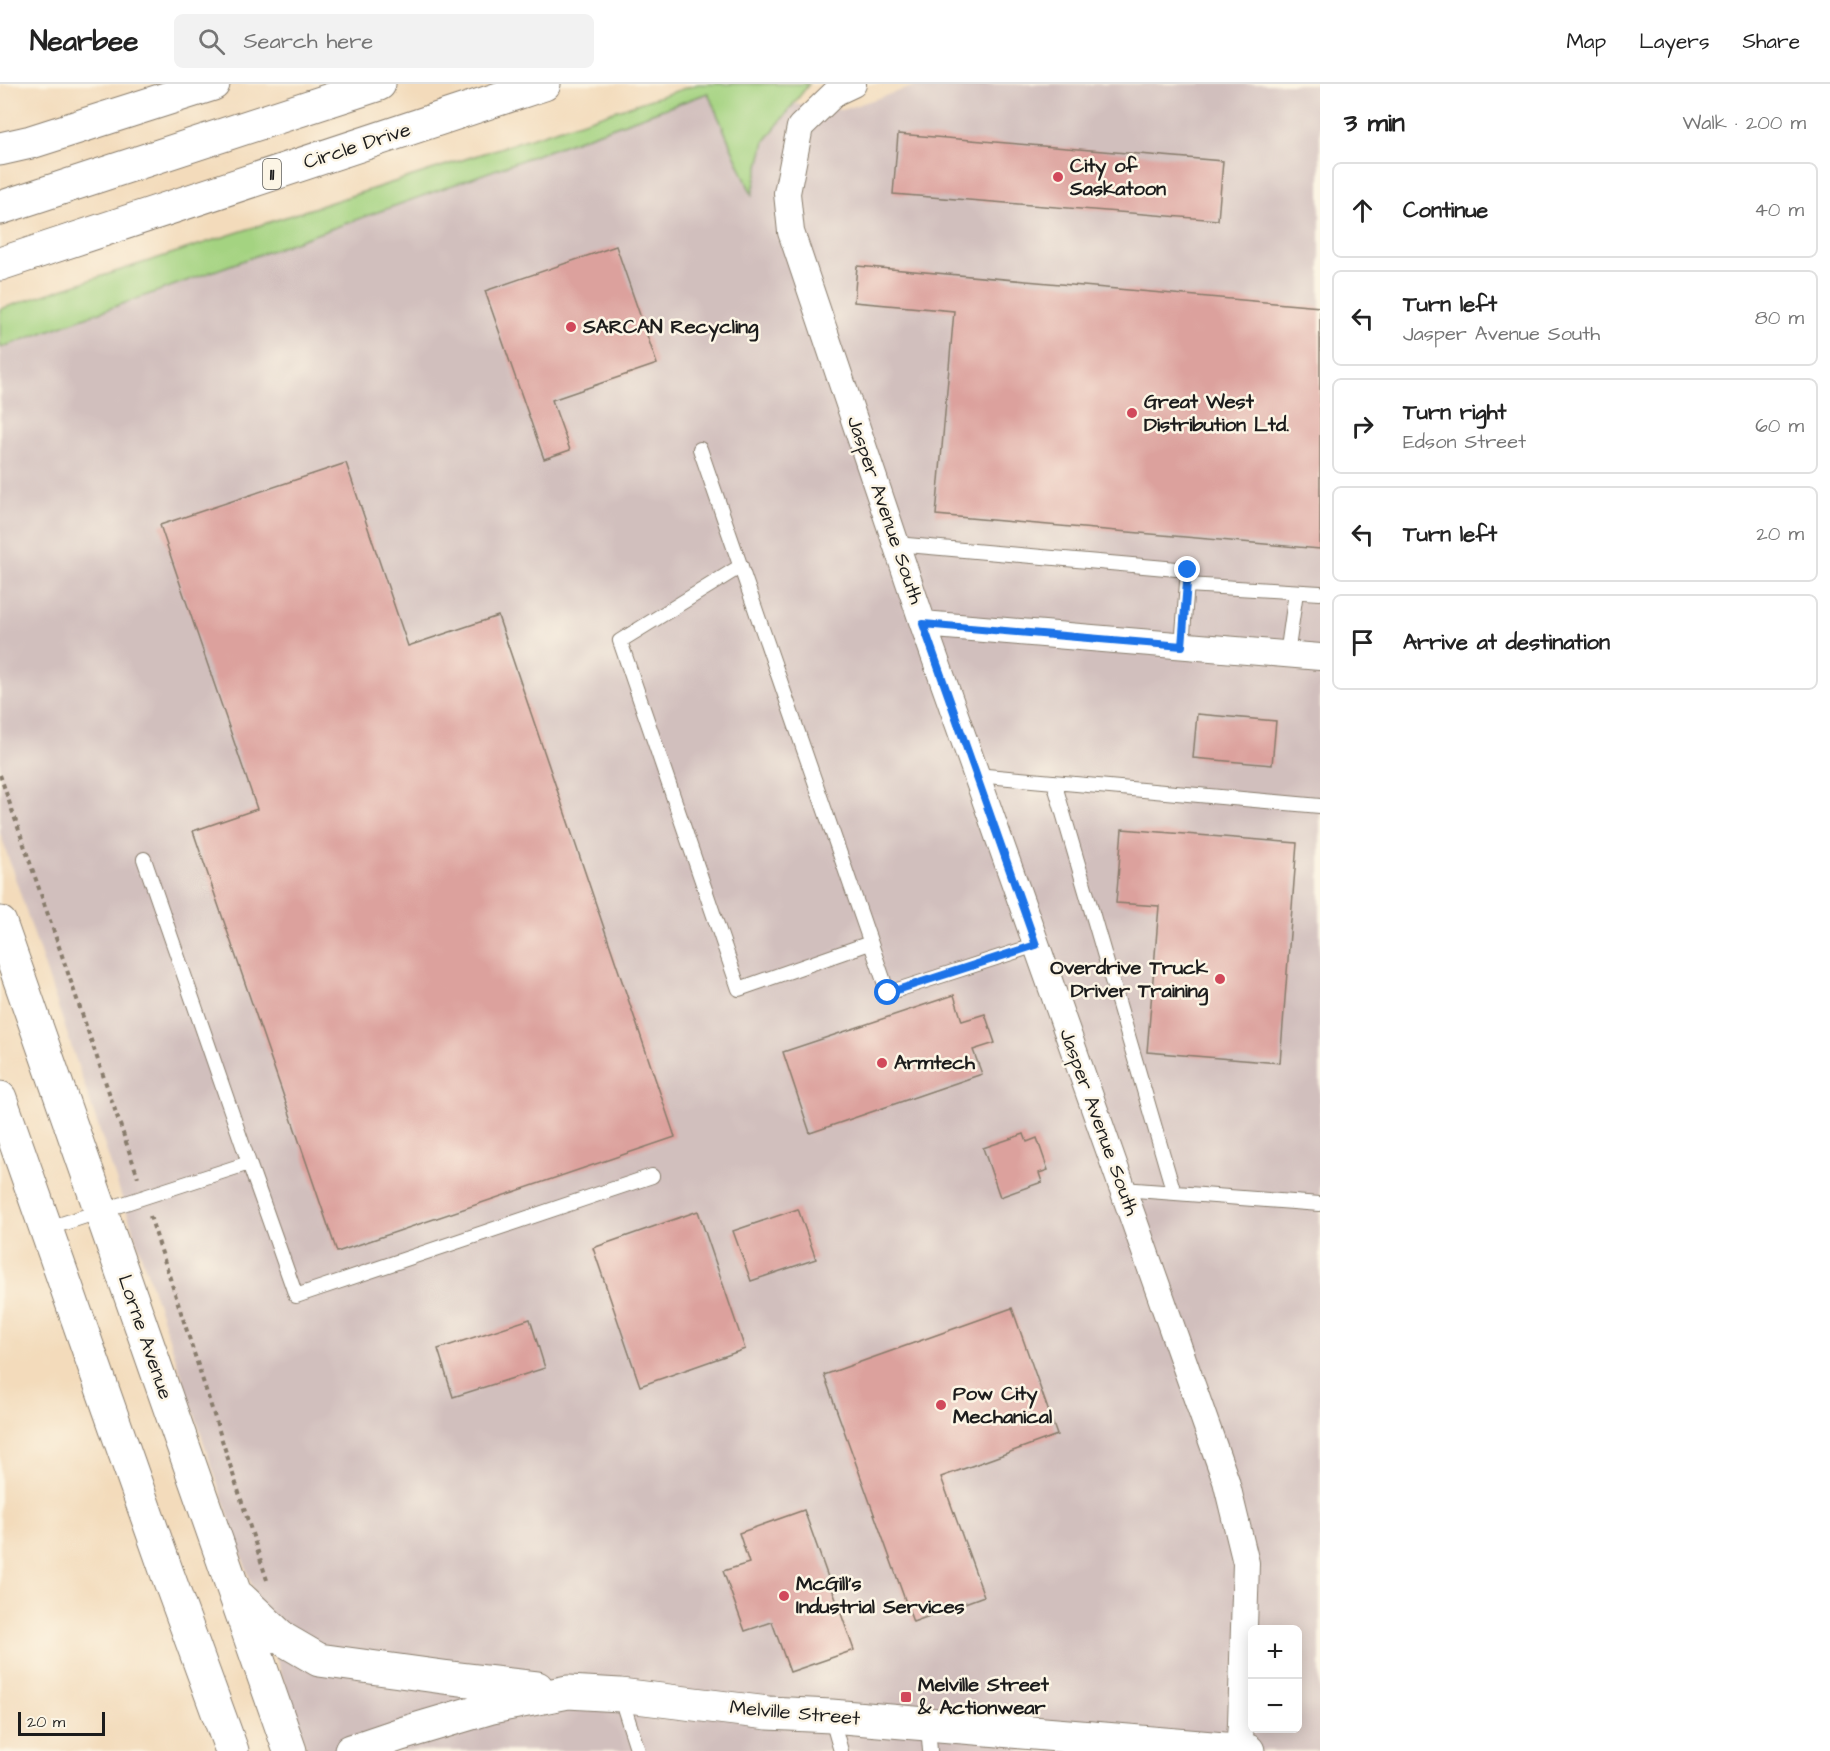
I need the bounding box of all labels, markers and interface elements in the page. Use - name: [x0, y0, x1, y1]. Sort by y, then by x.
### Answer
- search box: [174, 14, 594, 68]
- text: Nearbee: [30, 22, 138, 61]
- icon: search: [195, 25, 228, 58]
- text: Search here: [243, 26, 373, 57]
- text: Map: [1566, 27, 1606, 56]
- text: Layers: [1639, 27, 1709, 56]
- text: Share: [1742, 27, 1800, 56]
- text: 3 min: [1344, 105, 1405, 141]
- text: Walk · 200 m: [1683, 109, 1806, 137]
- street label: Circle Drive: [300, 115, 414, 176]
- place label: City of Saskatoon: [1069, 152, 1166, 203]
- road number: 11: [263, 159, 281, 189]
- marker: City of Saskatoon: [1051, 170, 1065, 184]
- icon: ahead: [1346, 194, 1379, 227]
- text: Continue: [1403, 195, 1488, 226]
- text: 40 m: [1754, 196, 1804, 224]
- text: Turn left: [1403, 289, 1497, 320]
- icon: left: [1346, 302, 1379, 335]
- text: 80 m: [1755, 304, 1804, 332]
- place label: SARCAN Recycling: [582, 313, 759, 342]
- marker: SARCAN Recycling: [564, 320, 578, 334]
- text: Jasper Avenue South: [1403, 320, 1600, 348]
- place label: Great West Distribution Ltd.: [1144, 388, 1289, 439]
- text: Turn right: [1403, 397, 1506, 428]
- marker: Great West Distribution Ltd.: [1125, 406, 1139, 420]
- icon: right: [1346, 410, 1379, 443]
- street label: Jasper Avenue South: [840, 412, 930, 608]
- text: 60 m: [1755, 412, 1804, 440]
- text: Edson Street: [1403, 428, 1526, 456]
- icon: left: [1346, 518, 1379, 551]
- text: Turn left: [1403, 519, 1497, 550]
- text: 20 m: [1756, 520, 1804, 548]
- route end: [1174, 556, 1200, 582]
- icon: arrive: [1346, 626, 1379, 659]
- text: Arrive at destination: [1403, 627, 1610, 658]
- place label: Overdrive Truck Driver Training: [1050, 954, 1209, 1006]
- marker: Overdrive Truck Driver Training: [1213, 972, 1227, 986]
- route start: [874, 979, 900, 1005]
- street label: Jasper Avenue South: [1052, 1025, 1146, 1219]
- place label: Armtech: [894, 1049, 976, 1077]
- marker: Armtech: [875, 1056, 889, 1070]
- street label: Lorne Avenue: [111, 1271, 179, 1403]
- place label: Pow City Mechanical: [953, 1380, 1052, 1431]
- marker: Pow City Mechanical: [934, 1398, 948, 1412]
- place label: McGill's Industrial Services: [796, 1570, 965, 1621]
- marker: McGill's Industrial Services: [777, 1589, 791, 1603]
- map controls: [1248, 1625, 1302, 1733]
- button: +: [1248, 1625, 1302, 1679]
- place label: Melville Street & Actionwear: [917, 1671, 1050, 1722]
- button: −: [1248, 1679, 1302, 1733]
- marker: Melville Street & Actionwear: [899, 1690, 913, 1704]
- street label: Melville Street: [729, 1693, 861, 1733]
- scale bar: [18, 1709, 105, 1736]
- text: 20 m: [27, 1711, 65, 1733]

